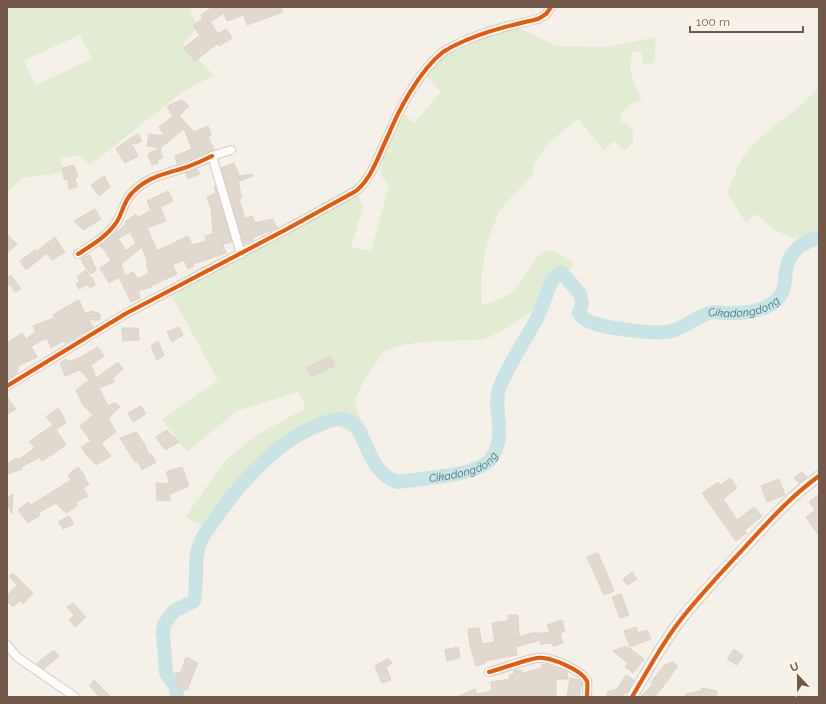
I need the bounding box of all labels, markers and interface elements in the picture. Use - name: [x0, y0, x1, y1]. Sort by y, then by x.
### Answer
- scale bar: [690, 8, 803, 34]
- text: 100 m: [696, 15, 730, 29]
- water label: Cikadongdong: [707, 294, 782, 320]
- water label: Cikadongdong: [428, 449, 500, 485]
- north arrow: [778, 656, 818, 696]
- text: U: [788, 660, 801, 675]

